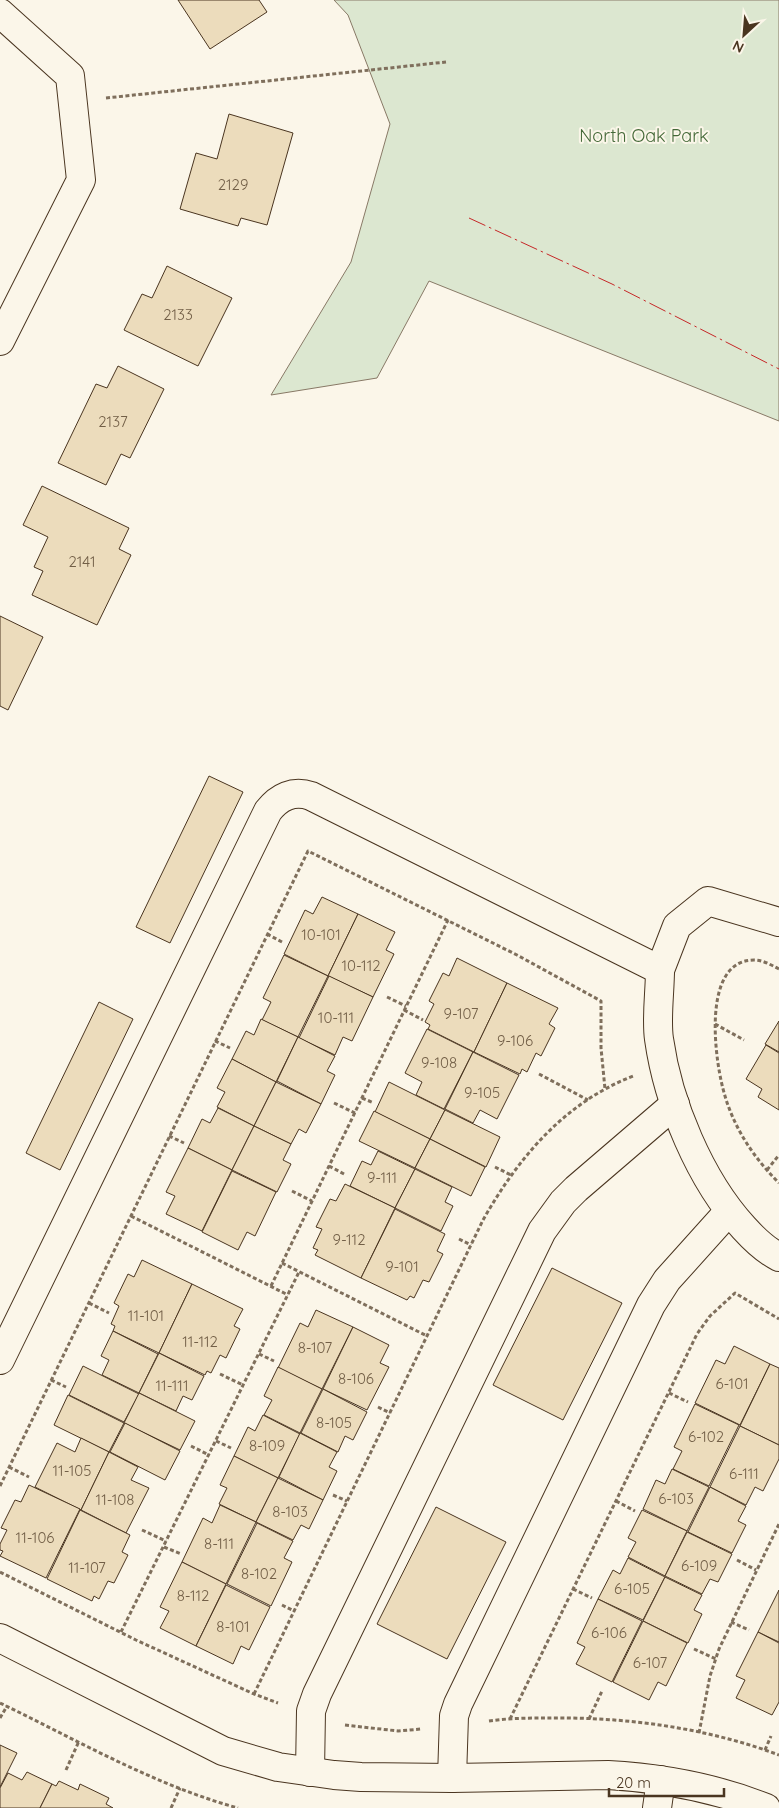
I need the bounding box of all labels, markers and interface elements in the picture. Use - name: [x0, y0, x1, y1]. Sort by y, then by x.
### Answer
- north arrow: [719, 10, 769, 60]
- text: N: [730, 36, 747, 57]
- park label: North Oak Park: [579, 124, 709, 147]
- house number: 2129: [218, 175, 248, 194]
- house number: 2133: [163, 305, 193, 324]
- house number: 2137: [98, 412, 128, 431]
- house number: 2141: [69, 552, 95, 571]
- house number: 10-101: [301, 925, 341, 944]
- house number: 10-112: [341, 956, 381, 975]
- house number: 9-107: [444, 1004, 479, 1023]
- house number: 10-111: [318, 1008, 354, 1027]
- house number: 9-106: [497, 1031, 533, 1050]
- house number: 9-108: [421, 1053, 457, 1072]
- house number: 9-105: [464, 1083, 500, 1102]
- house number: 9-111: [367, 1168, 397, 1187]
- house number: 9-112: [333, 1230, 365, 1249]
- house number: 9-101: [385, 1257, 419, 1276]
- house number: 11-101: [128, 1306, 164, 1325]
- house number: 11-112: [182, 1332, 218, 1351]
- house number: 8-107: [298, 1338, 333, 1357]
- house number: 8-106: [338, 1369, 374, 1388]
- house number: 6-101: [715, 1374, 749, 1393]
- house number: 11-111: [156, 1376, 188, 1395]
- house number: 8-105: [316, 1413, 352, 1432]
- house number: 6-102: [688, 1427, 724, 1446]
- house number: 8-109: [249, 1436, 285, 1455]
- house number: 11-105: [53, 1461, 91, 1480]
- house number: 6-111: [729, 1464, 759, 1483]
- house number: 6-103: [658, 1489, 694, 1508]
- house number: 11-108: [96, 1490, 134, 1509]
- house number: 8-103: [272, 1502, 308, 1521]
- house number: 11-106: [16, 1528, 54, 1547]
- house number: 8-111: [204, 1534, 234, 1553]
- house number: 6-109: [681, 1556, 717, 1575]
- house number: 11-107: [68, 1558, 106, 1577]
- house number: 8-102: [241, 1564, 277, 1583]
- house number: 6-105: [614, 1579, 650, 1598]
- house number: 8-112: [177, 1586, 209, 1605]
- house number: 8-101: [216, 1617, 250, 1636]
- house number: 6-106: [591, 1623, 627, 1642]
- house number: 6-107: [633, 1653, 668, 1672]
- scale bar: [609, 1766, 724, 1798]
- text: 20 m: [616, 1773, 651, 1792]

